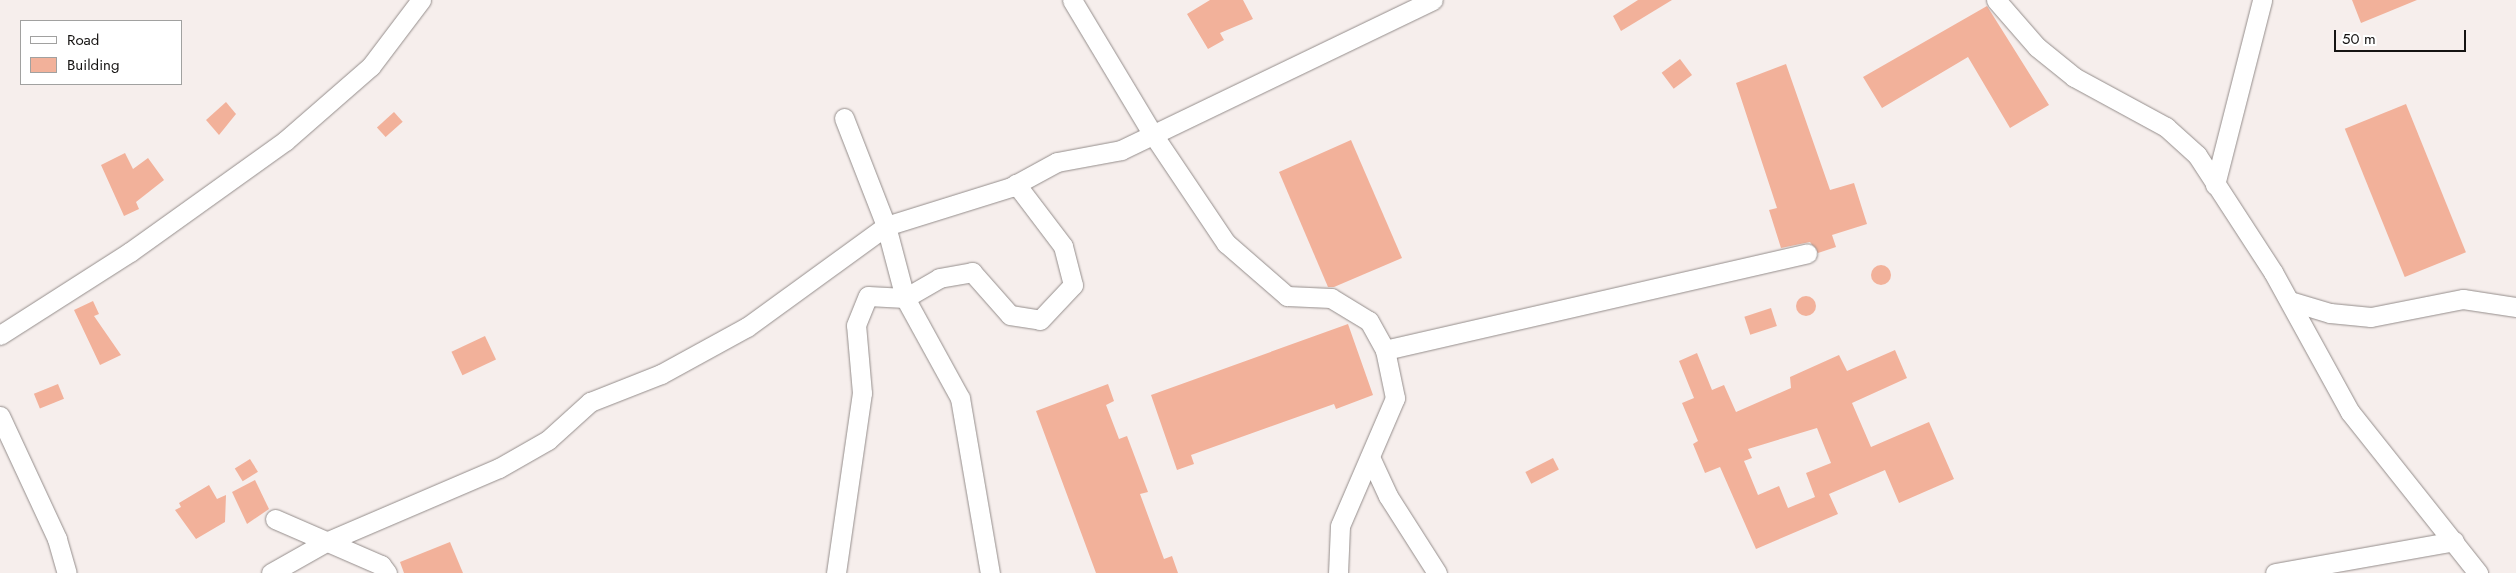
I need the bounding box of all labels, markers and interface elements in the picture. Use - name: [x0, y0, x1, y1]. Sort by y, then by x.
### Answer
- legend: [20, 20, 182, 85]
- scale bar: [2336, 20, 2468, 52]
- text: 50 m: [2342, 28, 2376, 50]
- text: Road: [67, 29, 99, 51]
- text: Building: [67, 54, 119, 76]

